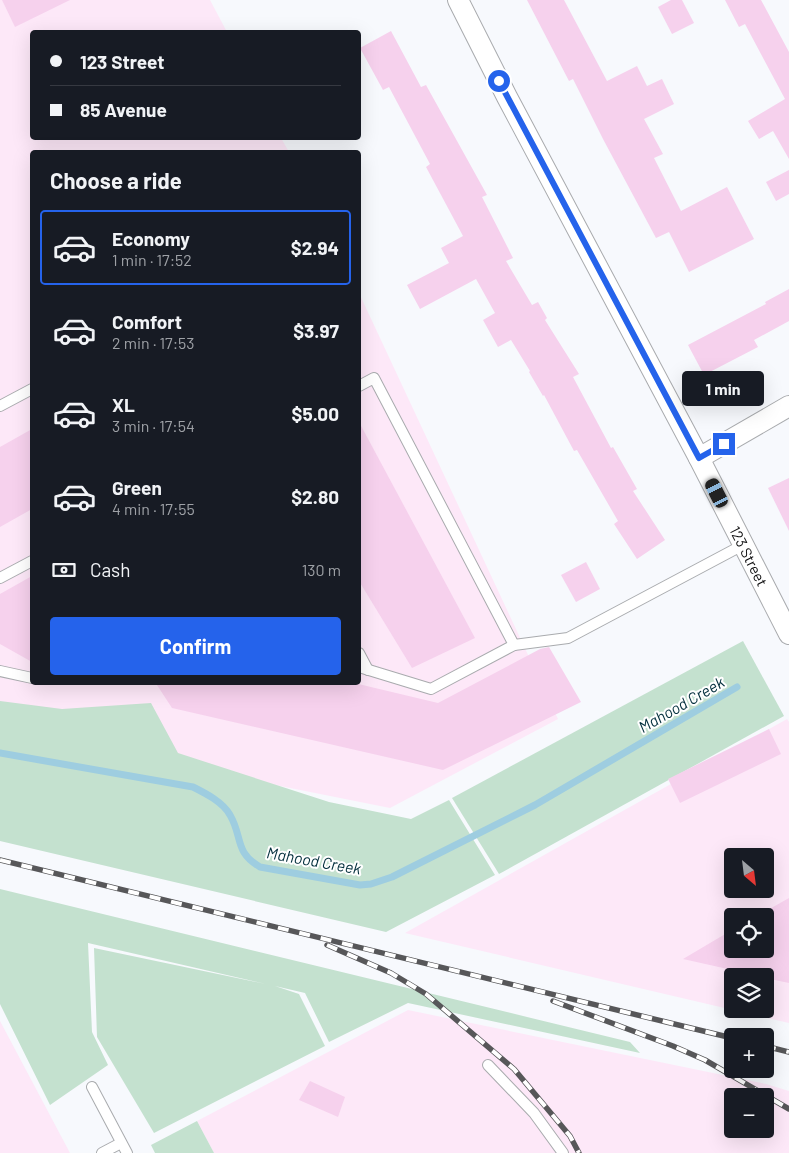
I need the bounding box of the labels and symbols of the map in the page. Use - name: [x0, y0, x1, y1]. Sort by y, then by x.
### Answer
- route start: [488, 70, 510, 92]
- callout: 1 min: [683, 372, 765, 406]
- route end: [713, 433, 735, 455]
- car: [703, 476, 730, 510]
- street label: 123 Street: [726, 523, 772, 589]
- water label: Mahood Creek: [635, 672, 727, 736]
- water label: Mahood Creek: [265, 842, 363, 878]
- north arrow: [724, 848, 774, 898]

